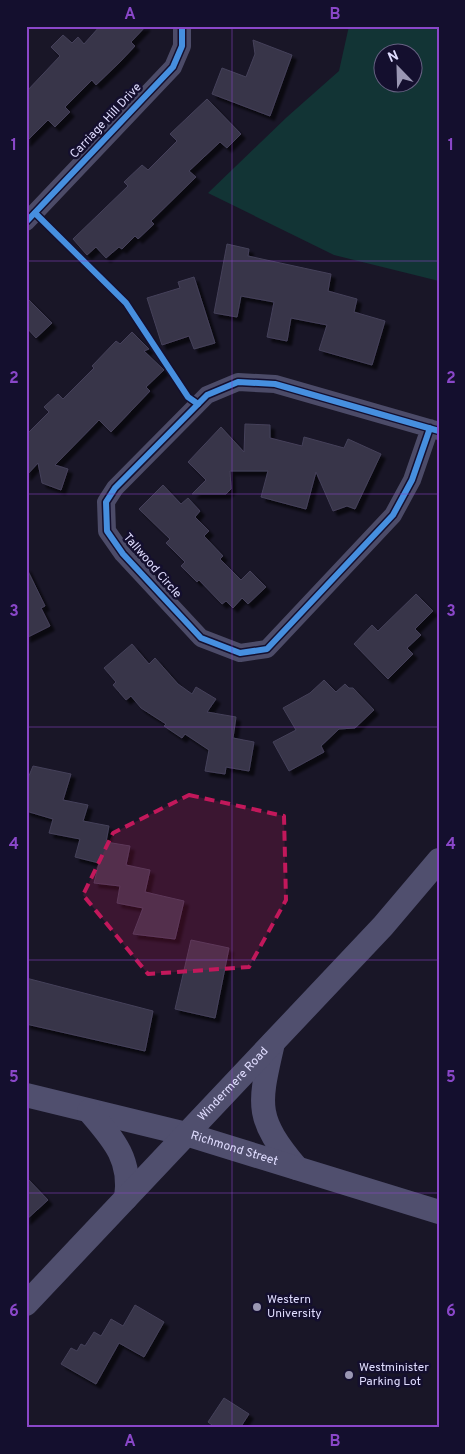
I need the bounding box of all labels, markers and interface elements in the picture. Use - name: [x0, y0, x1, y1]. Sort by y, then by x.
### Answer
- text: A: [124, 5, 136, 25]
- text: B: [329, 5, 341, 25]
- north arrow: [372, 42, 422, 92]
- text: N: [386, 48, 401, 67]
- street label: Carriage Hill Drive: [67, 80, 145, 162]
- text: 1: [11, 136, 17, 156]
- text: 1: [448, 136, 454, 156]
- text: 2: [9, 369, 19, 389]
- text: 2: [446, 369, 456, 389]
- street label: Tallwood Circle: [119, 530, 185, 602]
- text: 3: [9, 602, 19, 622]
- text: 3: [446, 602, 456, 622]
- text: 4: [9, 835, 19, 855]
- text: 4: [446, 835, 456, 855]
- street label: Windermere Road: [194, 1044, 272, 1125]
- text: 5: [9, 1068, 19, 1088]
- text: 5: [446, 1068, 456, 1088]
- street label: Richmond Street: [188, 1128, 280, 1170]
- place label: Western University: [267, 1292, 322, 1322]
- marker: Western University: [251, 1301, 263, 1313]
- text: 6: [9, 1302, 19, 1322]
- text: 6: [446, 1302, 456, 1322]
- place label: Westminister Parking Lot: [359, 1360, 429, 1390]
- marker: Westminister Parking Lot: [343, 1369, 355, 1381]
- text: A: [124, 1432, 136, 1452]
- text: B: [329, 1432, 341, 1452]

